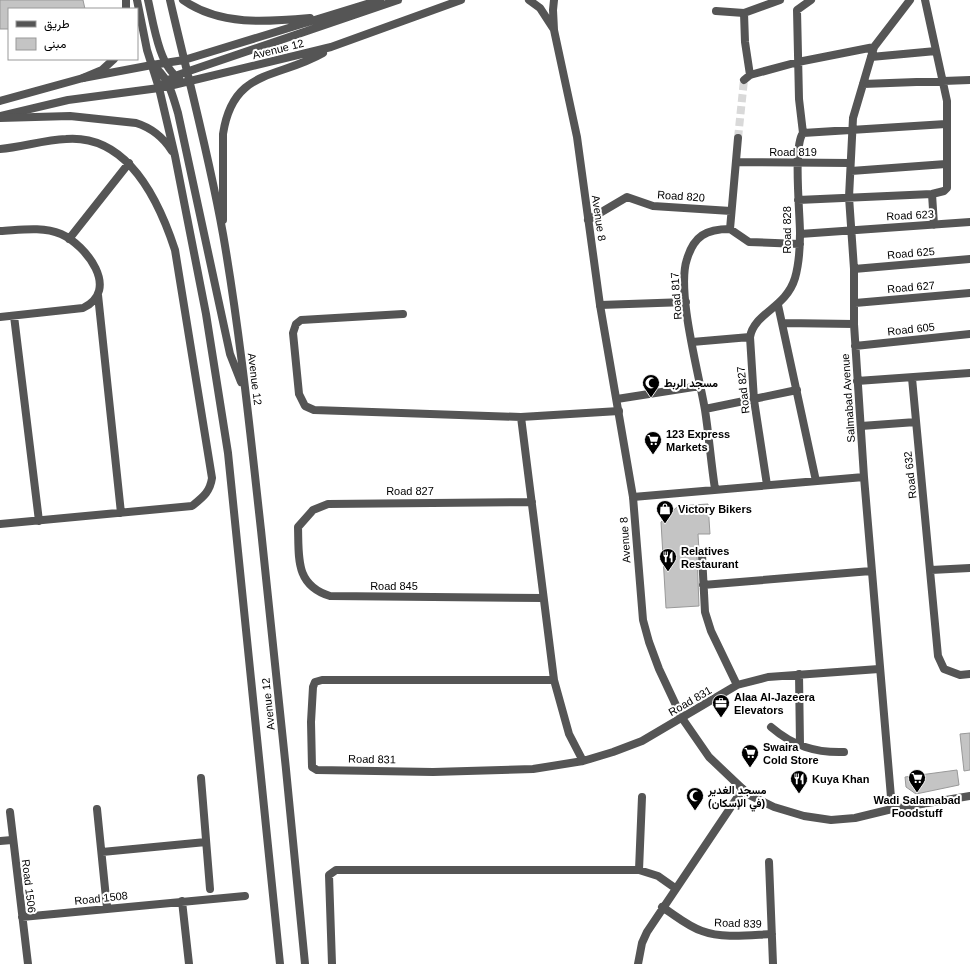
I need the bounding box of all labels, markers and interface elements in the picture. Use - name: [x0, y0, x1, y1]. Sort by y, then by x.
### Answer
- legend: [8, 8, 138, 60]
- text: طريق: [44, 17, 70, 32]
- text: مبنى: [44, 37, 66, 52]
- street label: Avenue 12: [251, 37, 305, 61]
- street label: Road 819: [769, 146, 817, 158]
- street label: Road 820: [657, 188, 705, 204]
- street label: Avenue 8: [590, 194, 608, 242]
- street label: Road 828: [781, 206, 793, 254]
- street label: Road 623: [886, 208, 934, 222]
- street label: Road 625: [887, 245, 935, 261]
- street label: Road 817: [668, 272, 684, 320]
- street label: Road 627: [887, 279, 935, 295]
- street label: Road 605: [887, 321, 935, 337]
- street label: Avenue 12: [246, 352, 264, 406]
- street label: Salmabad Avenue: [839, 353, 857, 443]
- street label: Road 827: [735, 366, 751, 414]
- mosque icon: مسجد الربط: [641, 373, 661, 398]
- place label: مسجد الربط: [664, 377, 718, 390]
- place label: 123 Express Markets: [666, 428, 730, 453]
- supermarket icon: 123 Express Markets: [643, 430, 663, 455]
- street label: Road 632: [902, 451, 918, 499]
- street label: Road 827: [386, 485, 434, 497]
- shop icon: Victory Bikers: [655, 499, 675, 524]
- place label: Victory Bikers: [678, 503, 752, 515]
- street label: Avenue 8: [617, 516, 633, 564]
- place label: Relatives Restaurant: [681, 545, 739, 570]
- restaurant icon: Relatives Restaurant: [658, 547, 678, 572]
- street label: Road 845: [370, 580, 418, 592]
- street label: Avenue 12: [259, 677, 277, 731]
- street label: Road 831: [666, 684, 714, 718]
- place label: Alaa Al-Jazeera Elevators: [734, 691, 816, 716]
- office icon: Alaa Al-Jazeera Elevators: [711, 693, 731, 718]
- place label: Swaira Cold Store: [763, 741, 819, 766]
- supermarket icon: Swaira Cold Store: [740, 743, 760, 768]
- street label: Road 831: [348, 753, 396, 765]
- supermarket icon: Wadi Salamabad Foodstuff: [907, 768, 927, 793]
- restaurant icon: Kuya Khan: [789, 769, 809, 794]
- place label: Kuya Khan: [812, 773, 870, 785]
- place label: مسجد الغدير (في الإسكان): [707, 784, 766, 812]
- mosque icon: مسجد الغدير (في الإسكان): [685, 786, 705, 811]
- place label: Wadi Salamabad Foodstuff: [873, 794, 961, 819]
- street label: Road 1506: [20, 859, 38, 913]
- street label: Road 1508: [74, 889, 128, 907]
- street label: Road 839: [714, 916, 762, 930]

